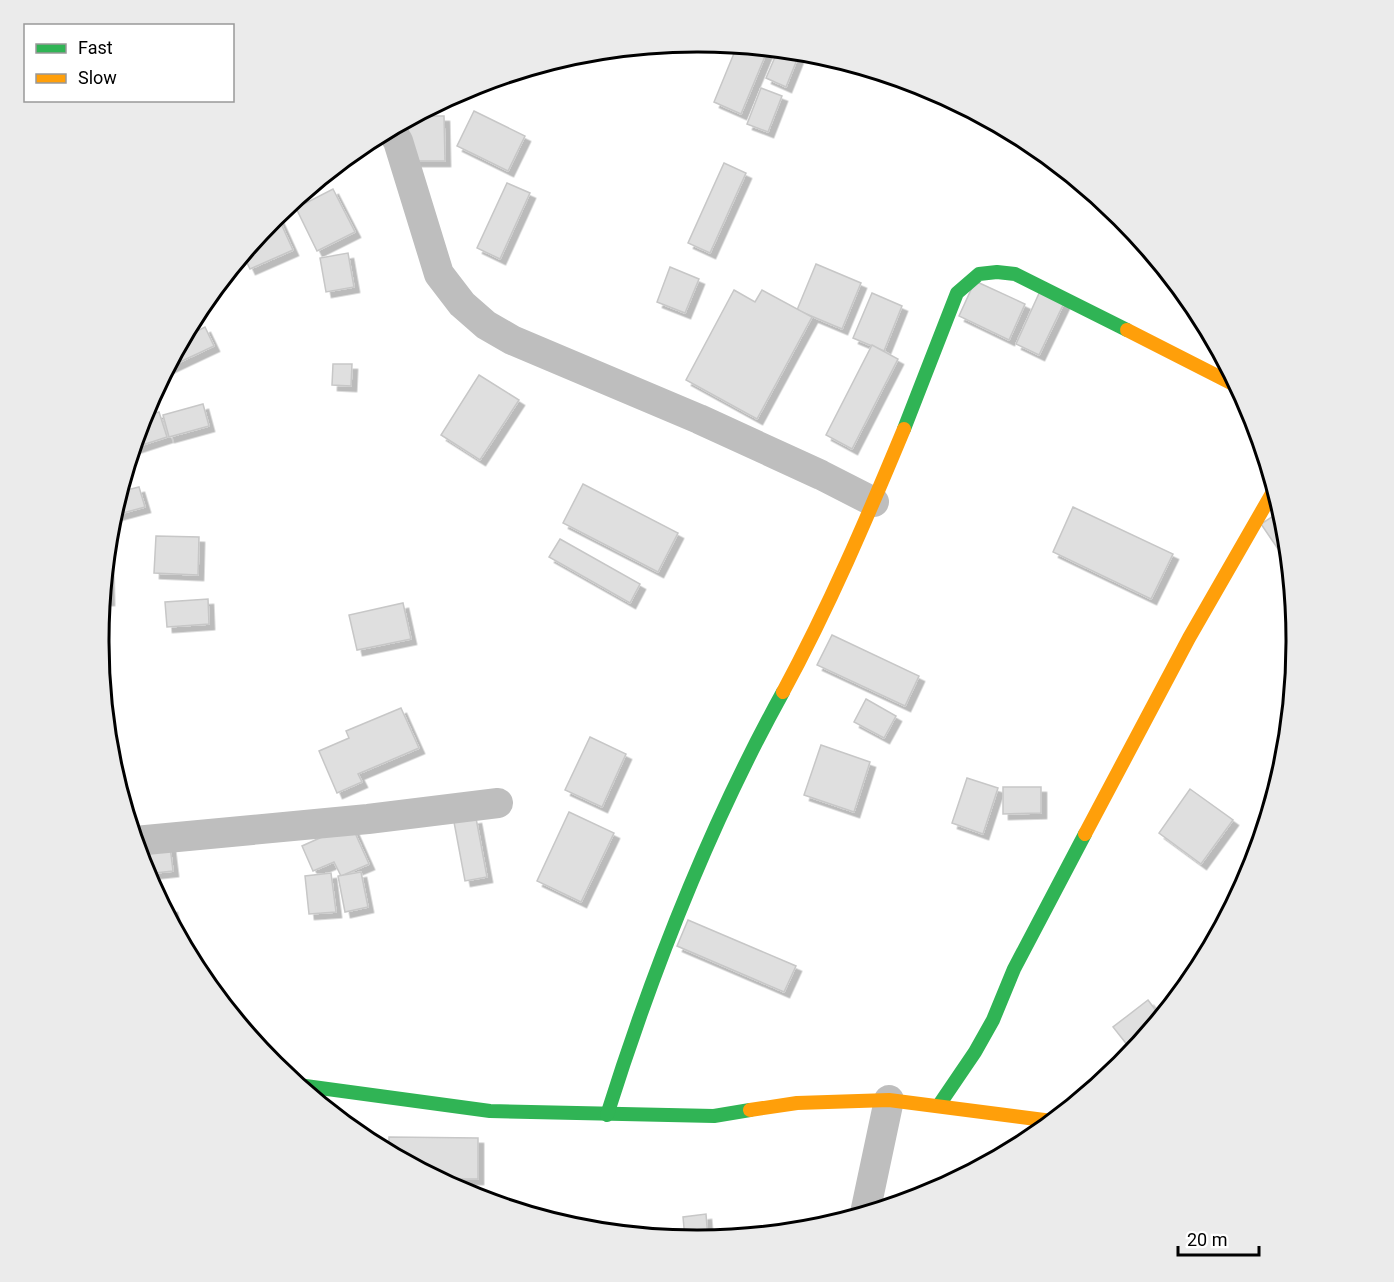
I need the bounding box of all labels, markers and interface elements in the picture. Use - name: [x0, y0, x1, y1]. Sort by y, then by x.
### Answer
- legend: [24, 24, 234, 102]
- text: Fast: [78, 37, 113, 58]
- text: Slow: [78, 67, 117, 88]
- scale bar: [1178, 1219, 1259, 1257]
- text: 20 m: [1187, 1229, 1227, 1250]

